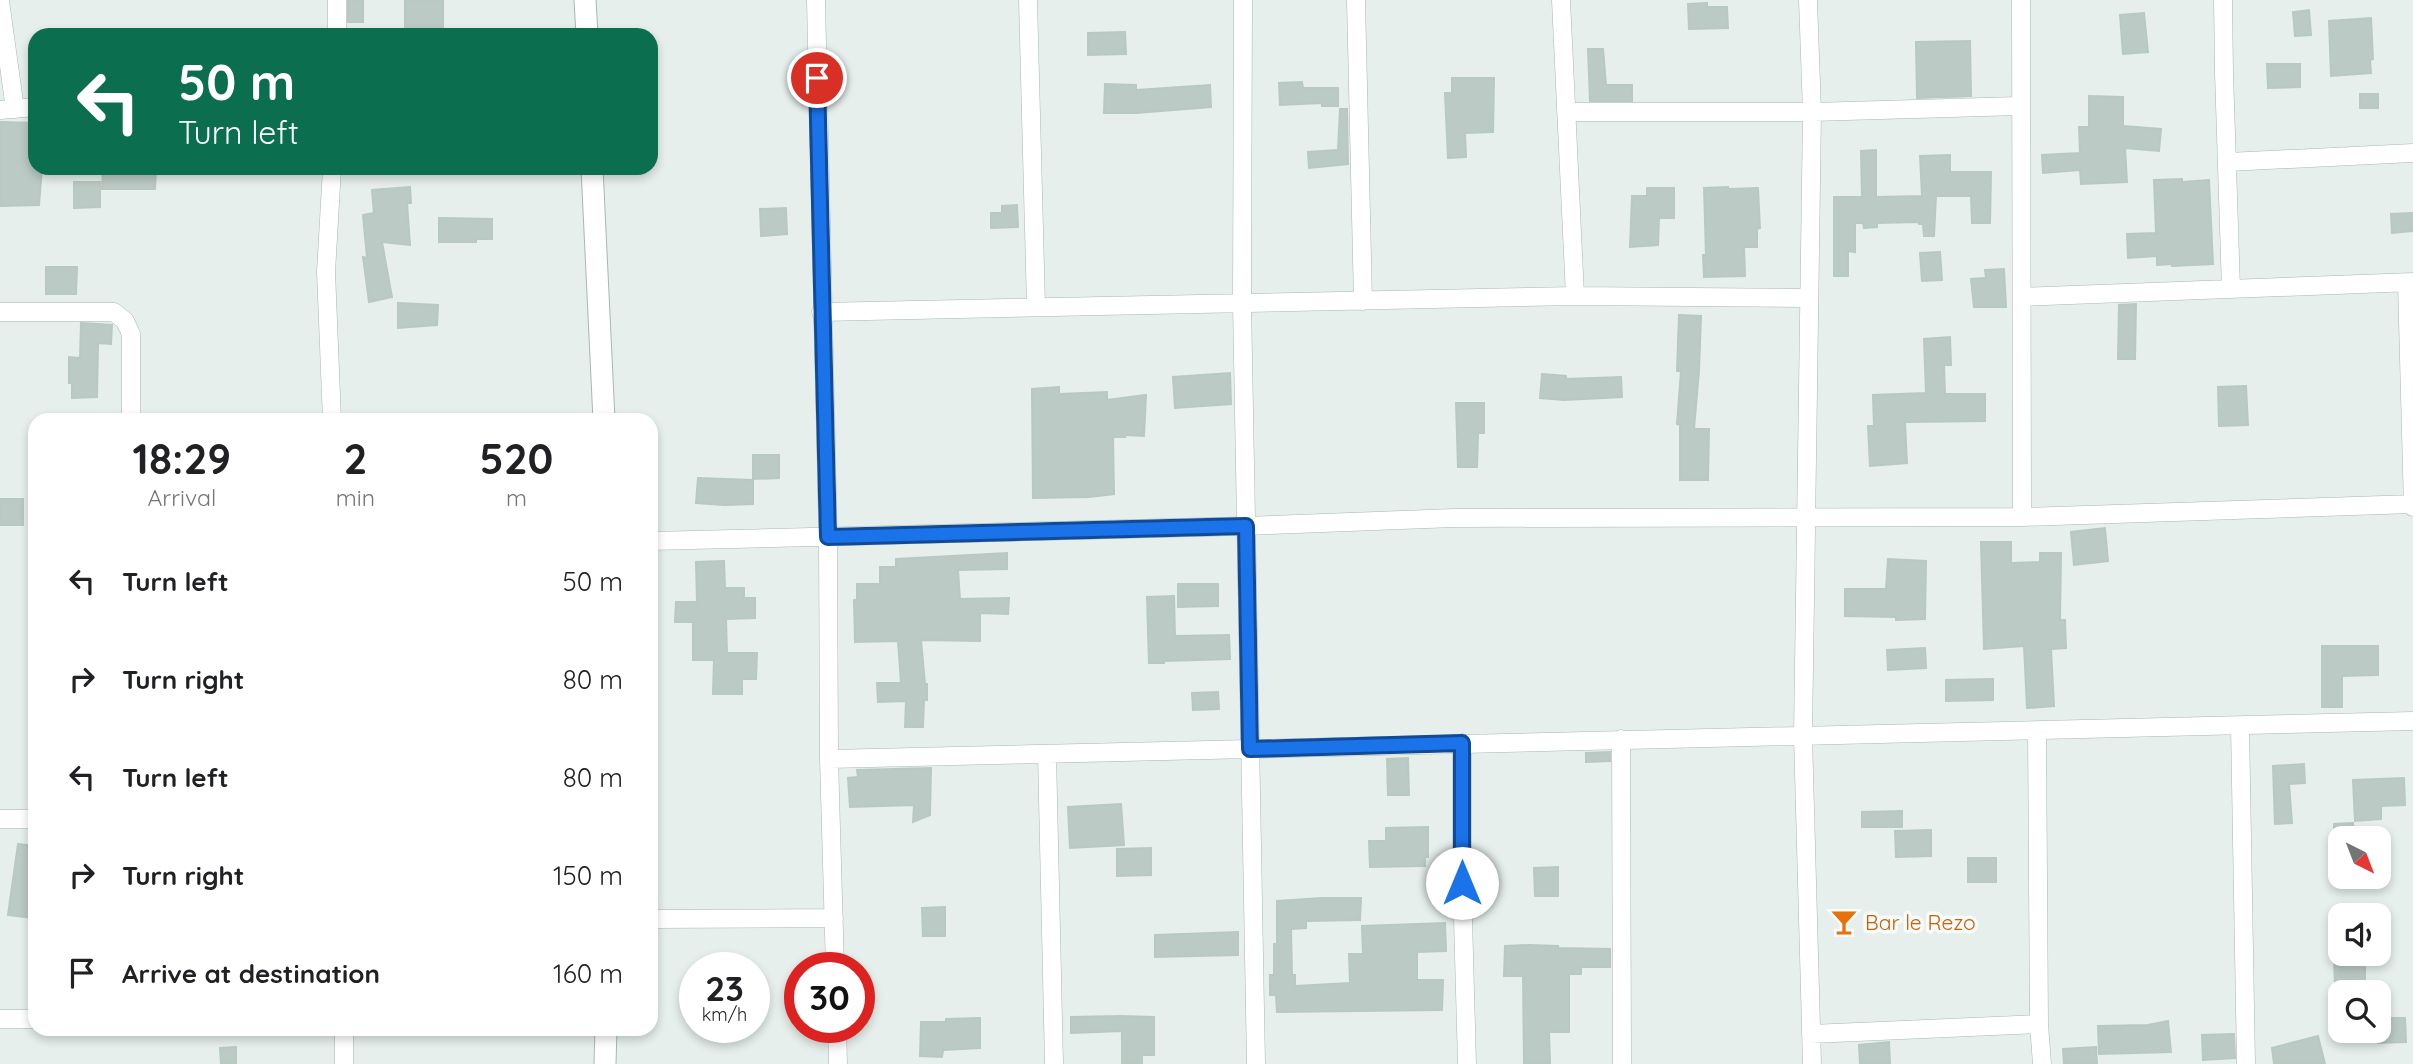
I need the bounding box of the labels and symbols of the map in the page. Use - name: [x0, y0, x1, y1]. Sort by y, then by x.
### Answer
- pin: [787, 48, 847, 108]
- north arrow: [2328, 826, 2390, 889]
- position arrow: [1425, 846, 1499, 920]
- bar icon: Bar le Rezo: [1829, 907, 1859, 937]
- place label: Bar le Rezo: [1865, 909, 1976, 935]
- speed limit sign: 30: [784, 952, 875, 1043]

